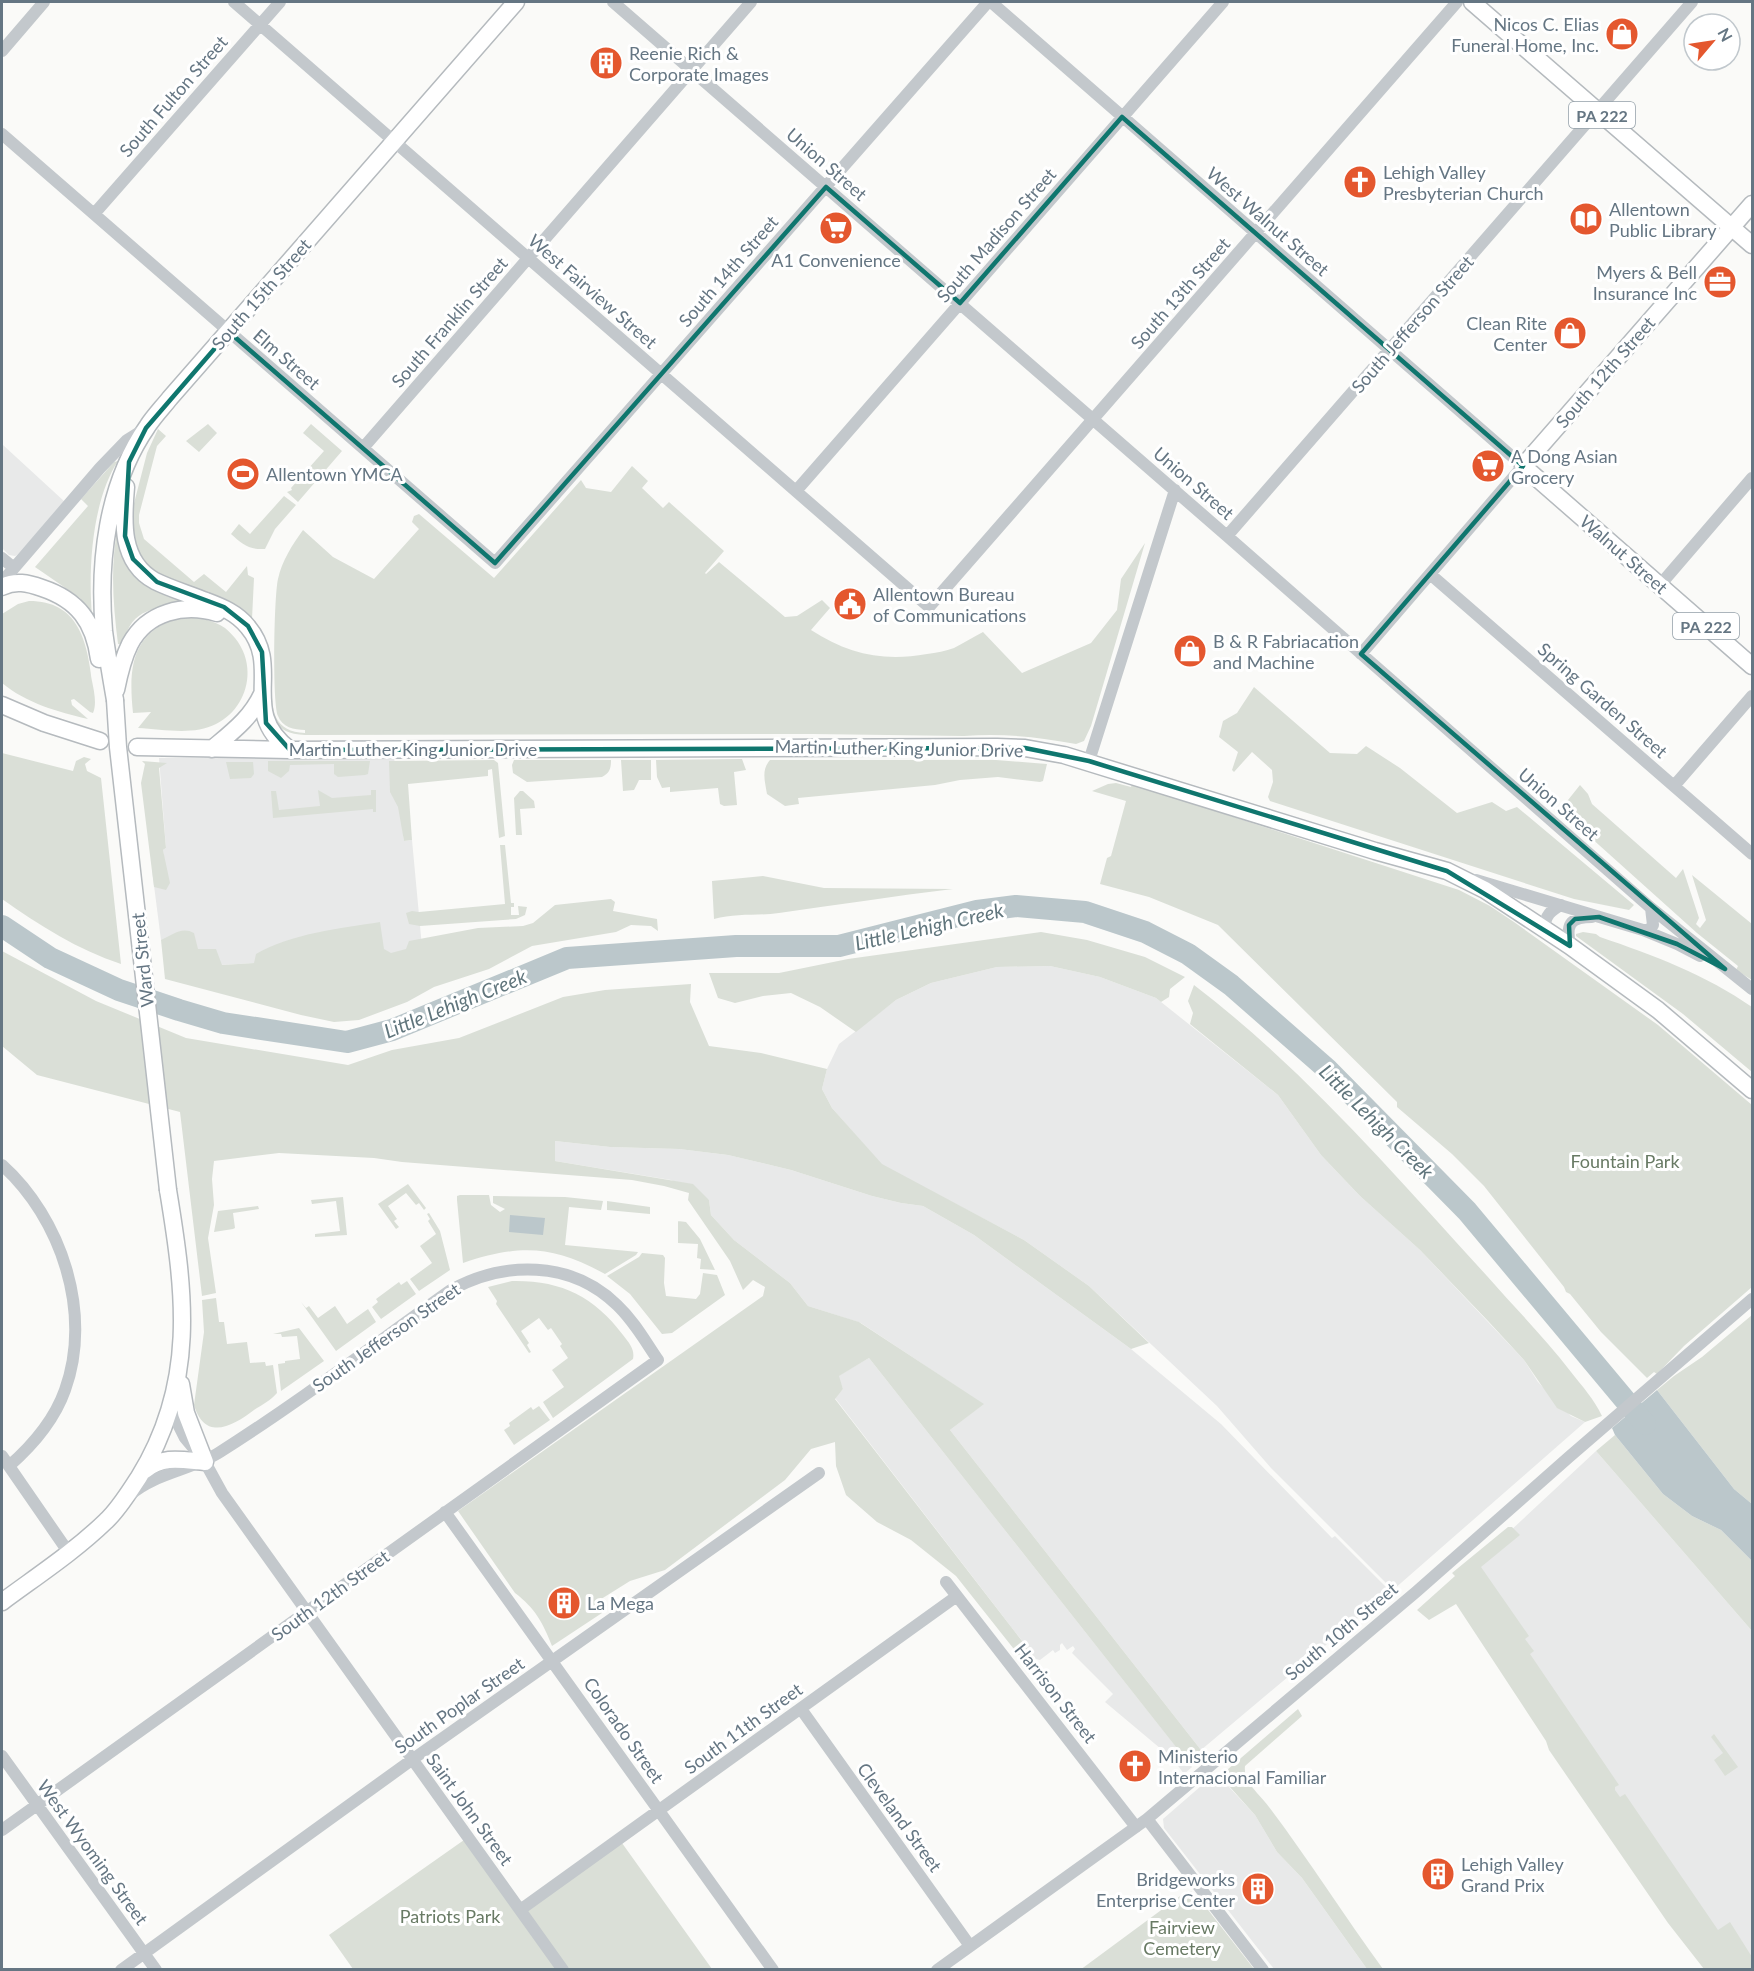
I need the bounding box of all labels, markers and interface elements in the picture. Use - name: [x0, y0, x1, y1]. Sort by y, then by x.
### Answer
- north arrow: [1682, 12, 1742, 72]
- place label: Nicos C. Elias Funeral Home, Inc.: [1451, 13, 1599, 56]
- shop icon: Nicos C. Elias Funeral Home, Inc.: [1604, 16, 1640, 52]
- text: N: [1714, 24, 1737, 44]
- street label: South Fulton Street: [114, 30, 232, 161]
- place label: Reenie Rich & Corporate Images: [629, 42, 769, 85]
- building icon: Reenie Rich & Corporate Images: [588, 45, 624, 81]
- road number: PA 222: [1569, 102, 1635, 128]
- street label: Union Street: [782, 123, 872, 205]
- place label: Lehigh Valley Presbyterian Church: [1383, 161, 1544, 204]
- street label: West Walnut Street: [1202, 162, 1334, 281]
- street label: South Madison Street: [932, 163, 1061, 307]
- church icon: Lehigh Valley Presbyterian Church: [1342, 164, 1378, 200]
- place label: Allentown Public Library: [1609, 198, 1717, 241]
- library icon: Allentown Public Library: [1568, 201, 1604, 237]
- street label: South 14th Street: [674, 210, 783, 331]
- supermarket icon: A1 Convenience: [818, 210, 854, 246]
- street label: West Fairview Street: [524, 229, 662, 353]
- street label: South 13th Street: [1126, 232, 1235, 353]
- street label: South 15th Street: [207, 233, 316, 354]
- place label: A1 Convenience: [771, 249, 901, 271]
- street label: South Jefferson Street: [1346, 250, 1478, 397]
- street label: South Franklin Street: [386, 252, 512, 392]
- place label: Myers & Bell Insurance Inc: [1593, 261, 1697, 304]
- office icon: Myers & Bell Insurance Inc: [1702, 264, 1738, 300]
- street label: South 12th Street: [1551, 311, 1660, 432]
- place label: Clean Rite Center: [1466, 312, 1547, 355]
- shop icon: Clean Rite Center: [1552, 315, 1588, 351]
- street label: Elm Street: [249, 324, 325, 394]
- street label: Union Street: [1149, 442, 1239, 524]
- place label: A Dong Asian Grocery: [1511, 445, 1618, 488]
- supermarket icon: A Dong Asian Grocery: [1470, 448, 1506, 484]
- sports icon: Allentown YMCA: [225, 456, 261, 492]
- place label: Allentown YMCA: [266, 463, 404, 485]
- street label: Walnut Street: [1576, 510, 1673, 599]
- place label: Allentown Bureau of Communications: [873, 583, 1026, 626]
- public building icon: Allentown Bureau of Communications: [832, 586, 868, 622]
- road number: PA 222: [1673, 613, 1739, 639]
- place label: B & R Fabriacation and Machine: [1213, 630, 1359, 673]
- shop icon: B & R Fabriacation and Machine: [1172, 633, 1208, 669]
- street label: Spring Garden Street: [1534, 638, 1673, 763]
- street label: Martin Luther King Junior Drive: [775, 735, 1023, 761]
- street label: Martin Luther King Junior Drive: [289, 738, 537, 760]
- street label: Union Street: [1514, 763, 1604, 845]
- water label: Little Lehigh Creek: [852, 897, 1006, 955]
- street label: Ward Street: [126, 911, 158, 1008]
- water label: Little Lehigh Creek: [380, 963, 530, 1043]
- water label: Little Lehigh Creek: [1315, 1059, 1440, 1184]
- park label: Fountain Park: [1570, 1150, 1680, 1172]
- street label: South Jefferson Street: [308, 1278, 464, 1396]
- street label: South 12th Street: [267, 1545, 394, 1645]
- street label: South 10th Street: [1280, 1577, 1402, 1685]
- building icon: La Mega: [546, 1585, 582, 1621]
- place label: La Mega: [587, 1592, 654, 1614]
- street label: Harrison Street: [1010, 1639, 1102, 1747]
- street label: South Poplar Street: [390, 1652, 528, 1758]
- street label: Colorado Street: [579, 1673, 669, 1788]
- street label: South 11th Street: [680, 1678, 807, 1778]
- place label: Ministerio Internacional Familiar: [1158, 1745, 1327, 1788]
- church icon: Ministerio Internacional Familiar: [1117, 1748, 1153, 1784]
- street label: Saint John Street: [422, 1749, 518, 1870]
- street label: Cleveland Street: [853, 1758, 947, 1876]
- street label: West Wyoming Street: [33, 1775, 153, 1929]
- place label: Lehigh Valley Grand Prix: [1461, 1853, 1564, 1896]
- building icon: Lehigh Valley Grand Prix: [1420, 1856, 1456, 1892]
- place label: Bridgeworks Enterprise Center: [1096, 1868, 1235, 1911]
- building icon: Bridgeworks Enterprise Center: [1240, 1871, 1276, 1907]
- park label: Patriots Park: [400, 1905, 501, 1927]
- park label: Fairview Cemetery: [1143, 1916, 1221, 1959]

